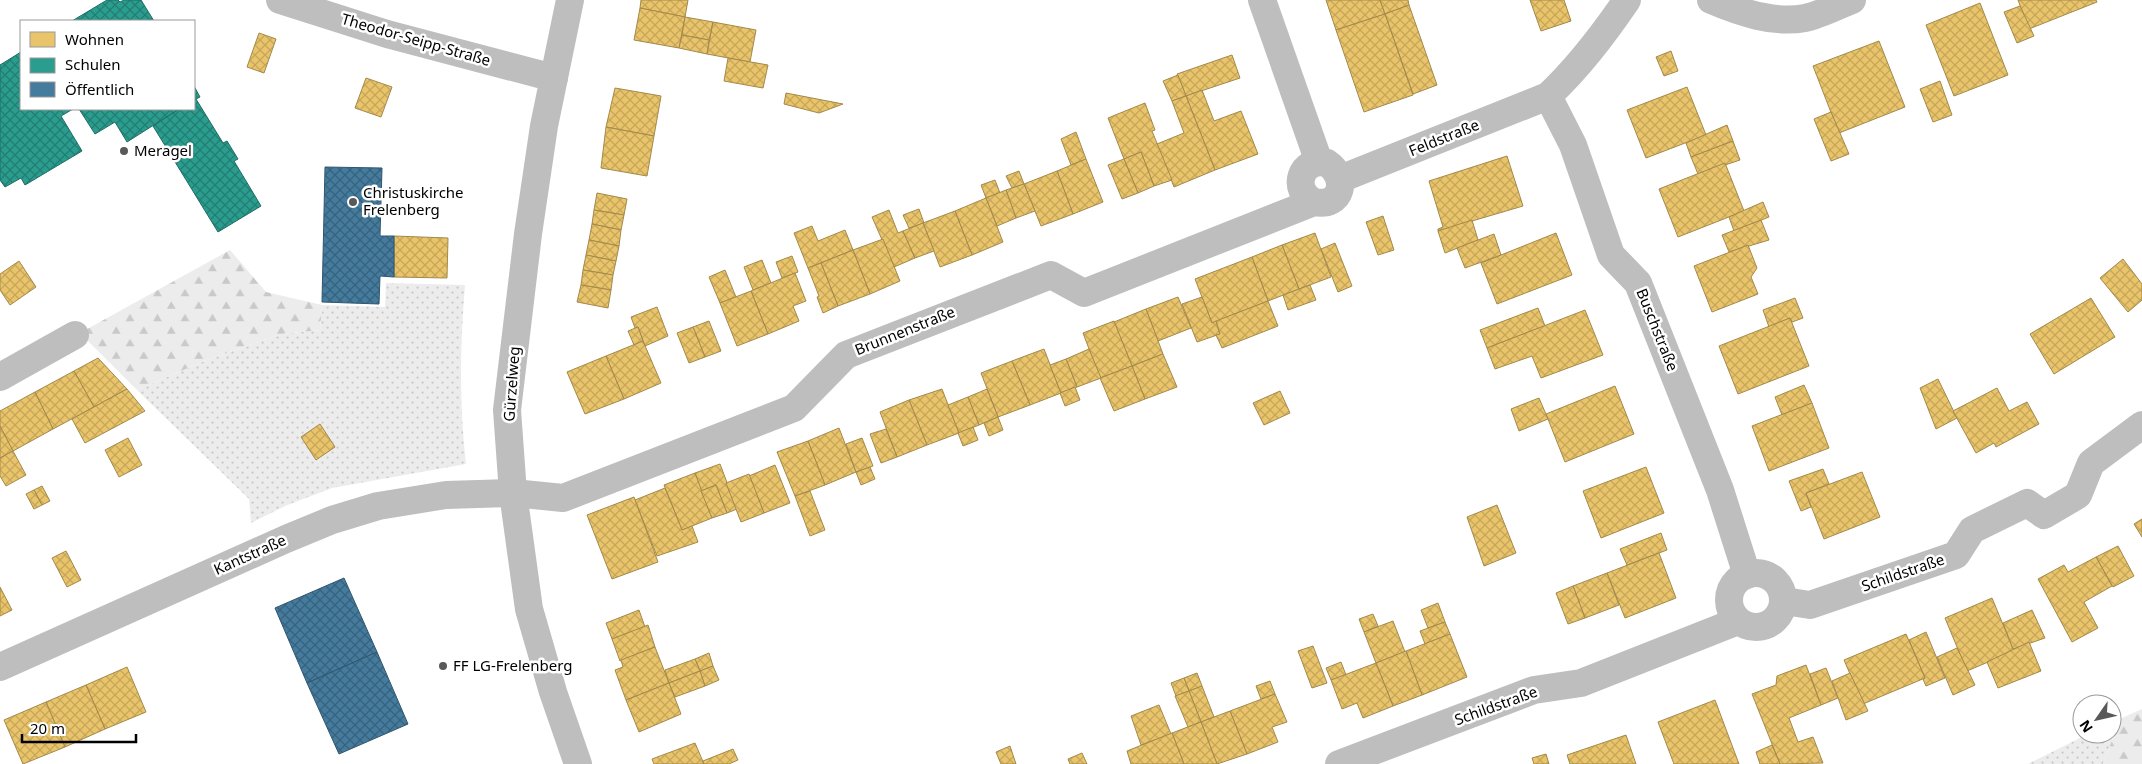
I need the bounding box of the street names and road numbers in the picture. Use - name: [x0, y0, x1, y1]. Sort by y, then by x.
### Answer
- street label: Theodor-Seipp-Straße: [339, 8, 493, 70]
- street label: Feldstraße: [1405, 114, 1482, 160]
- street label: Buschstraße: [1632, 285, 1684, 374]
- street label: Brunnenstraße: [852, 301, 958, 359]
- street label: Gürzelweg: [498, 346, 524, 422]
- street label: Kantstraße: [210, 529, 289, 579]
- street label: Schildstraße: [1859, 549, 1947, 596]
- street label: Schildstraße: [1452, 681, 1540, 729]

